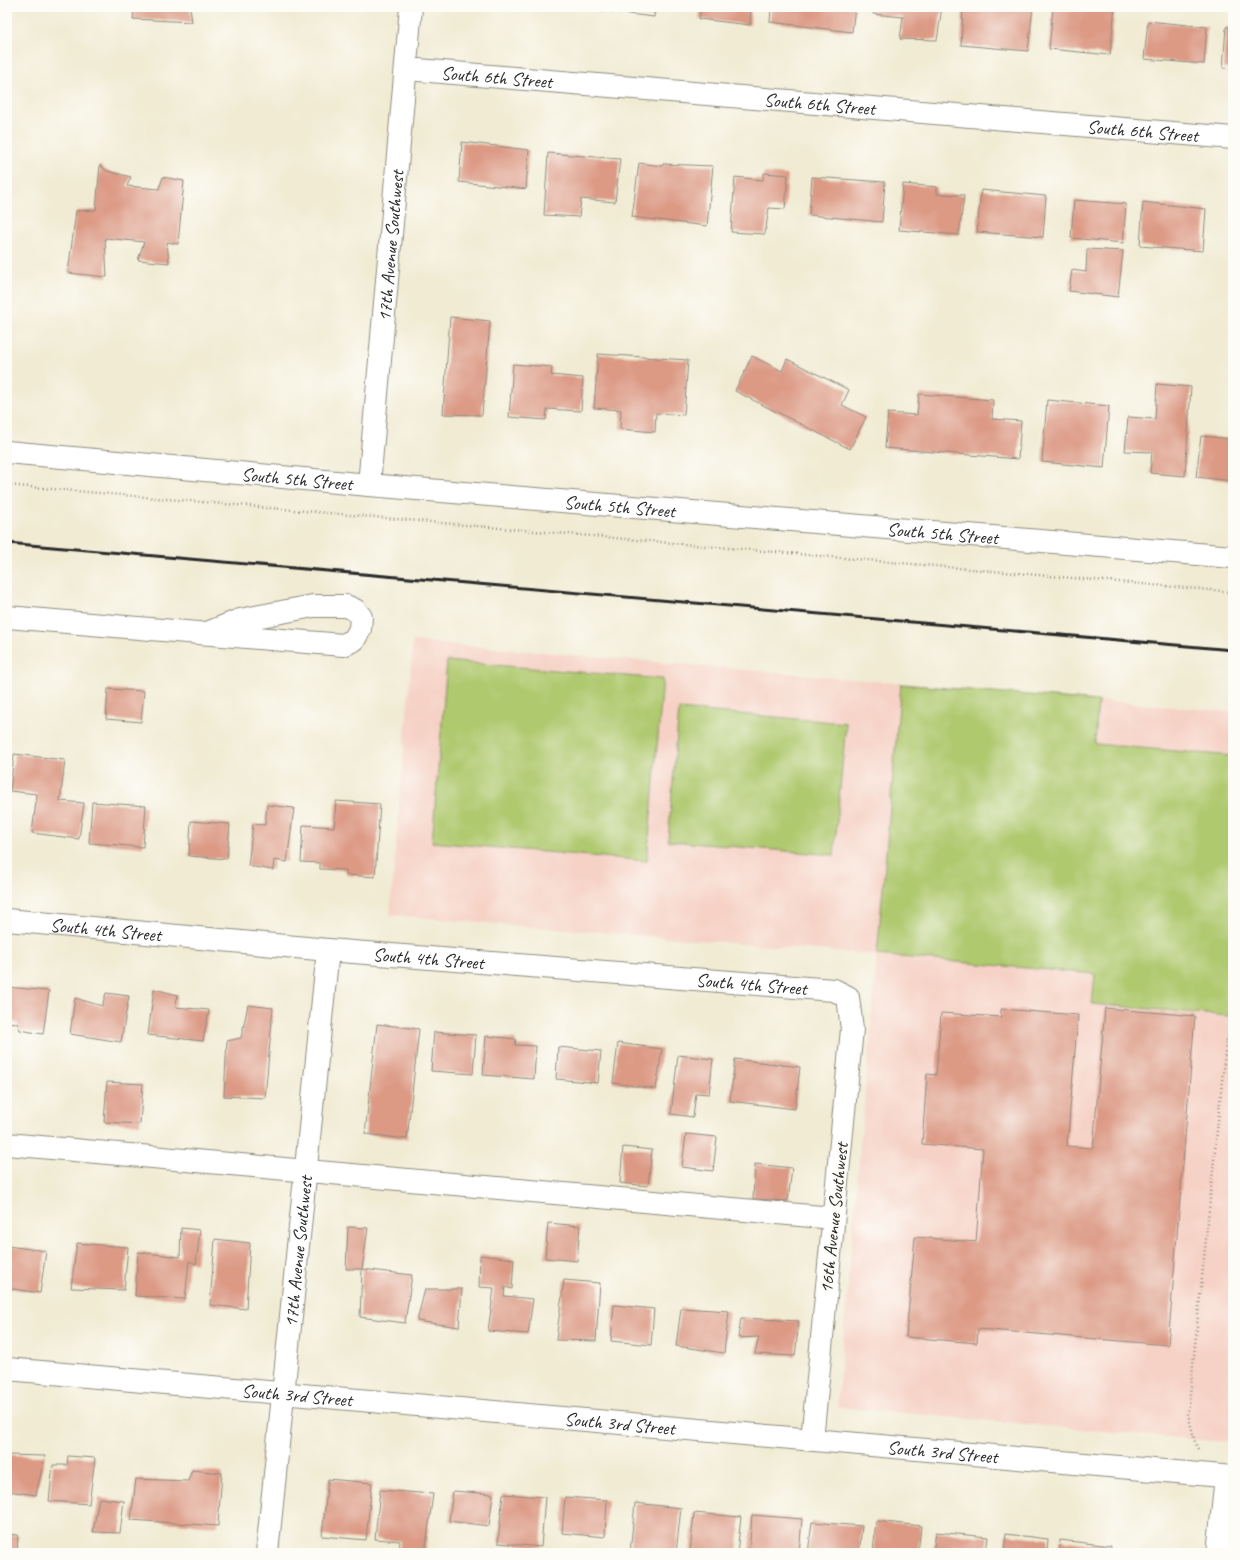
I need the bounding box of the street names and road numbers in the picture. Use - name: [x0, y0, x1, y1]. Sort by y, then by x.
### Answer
- street label: South 6th Street: [440, 61, 555, 94]
- street label: South 6th Street: [763, 88, 878, 121]
- street label: South 6th Street: [1086, 115, 1201, 148]
- street label: 17th Avenue Southwest: [372, 168, 410, 323]
- street label: South 5th Street: [240, 462, 355, 497]
- street label: South 5th Street: [563, 490, 678, 524]
- street label: South 5th Street: [886, 517, 1001, 551]
- street label: South 4th Street: [49, 913, 164, 948]
- street label: South 4th Street: [372, 943, 486, 975]
- street label: South 4th Street: [695, 968, 809, 1001]
- street label: 16th Avenue Southwest: [814, 1140, 854, 1295]
- street label: 17th Avenue Southwest: [279, 1173, 318, 1328]
- street label: South 3rd Street: [241, 1379, 355, 1412]
- street label: South 3rd Street: [563, 1407, 678, 1441]
- street label: South 3rd Street: [886, 1436, 1000, 1469]

